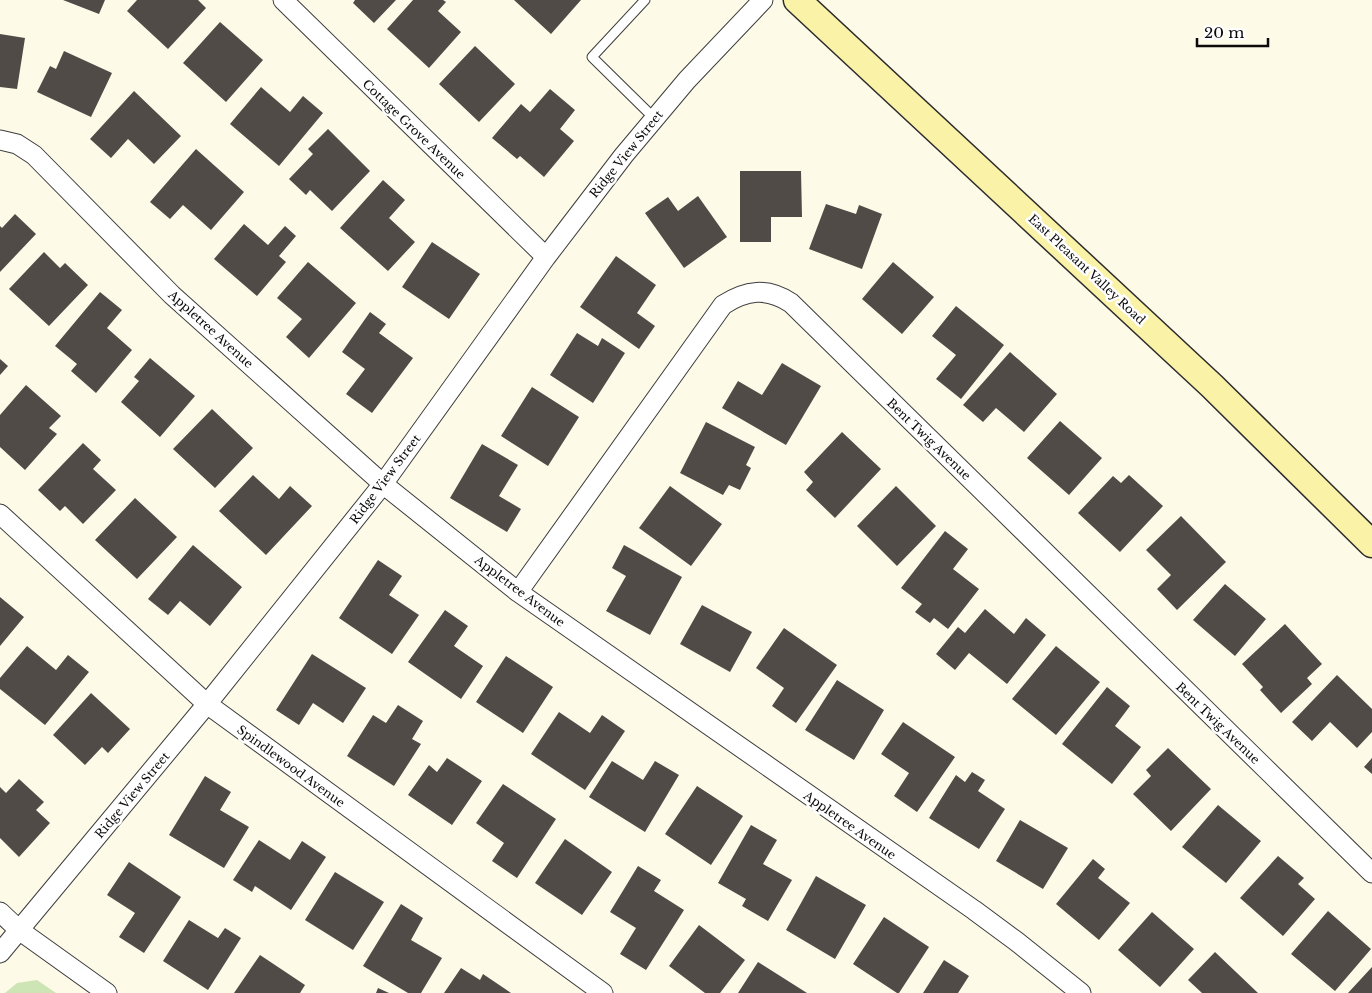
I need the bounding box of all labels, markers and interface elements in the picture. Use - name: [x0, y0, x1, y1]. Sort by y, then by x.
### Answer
- scale bar: [1197, 15, 1268, 47]
- text: 20 m: [1204, 23, 1244, 42]
- street label: Cottage Grove Avenue: [360, 76, 469, 182]
- street label: Ridge View Street: [586, 107, 666, 201]
- street label: East Pleasant Valley Road: [1025, 211, 1149, 327]
- street label: Appletree Avenue: [165, 286, 257, 371]
- street label: Bent Twig Avenue: [884, 395, 974, 483]
- street label: Ridge View Street: [346, 431, 424, 527]
- street label: Appletree Avenue: [471, 552, 568, 630]
- street label: Bent Twig Avenue: [1173, 679, 1263, 767]
- street label: Spindlewood Avenue: [234, 722, 348, 810]
- street label: Ridge View Street: [91, 748, 173, 841]
- street label: Appletree Avenue: [800, 787, 899, 862]

